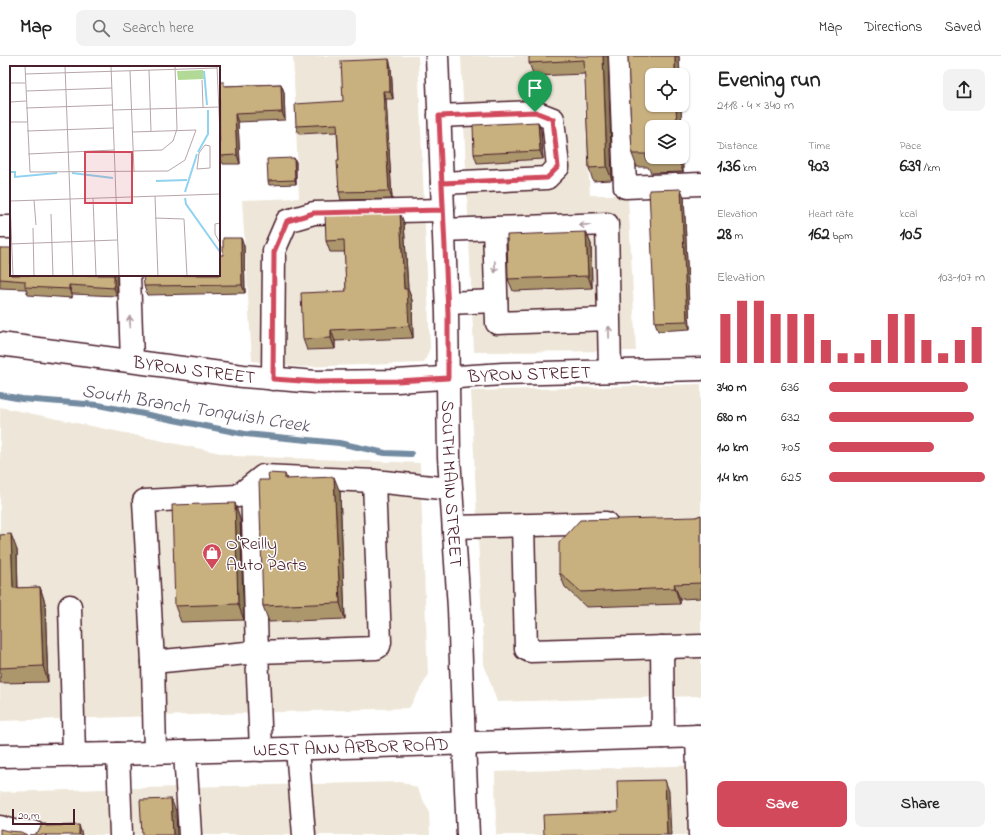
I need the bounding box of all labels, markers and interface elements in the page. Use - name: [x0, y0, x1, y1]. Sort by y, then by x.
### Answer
- search box: [76, 10, 356, 46]
- text: Map: [20, 14, 52, 41]
- icon: search: [90, 17, 112, 39]
- text: Search here: [122, 17, 194, 39]
- text: Map: [819, 17, 842, 38]
- text: Directions: [864, 17, 922, 38]
- text: Saved: [944, 17, 981, 38]
- text: Evening run: [717, 65, 821, 97]
- inset map: [10, 66, 220, 276]
- map controls: [645, 68, 689, 164]
- button: locate: [645, 68, 689, 112]
- button: share: [943, 69, 985, 111]
- pin: [518, 71, 552, 112]
- icon: arrive: [524, 77, 546, 99]
- text: 21:18 · 4 × 340 m: [717, 96, 794, 115]
- button: layers: [645, 120, 689, 164]
- text: Distance: [717, 138, 758, 154]
- text: Time: [808, 138, 830, 154]
- text: Pace: [900, 138, 921, 154]
- text: 1.36: [717, 154, 740, 179]
- text: 9:03: [808, 154, 829, 179]
- text: 6:39: [900, 154, 921, 179]
- text: km: [740, 160, 756, 176]
- text: /km: [921, 160, 940, 176]
- text: Elevation: [717, 206, 757, 222]
- text: Heart rate: [808, 206, 853, 222]
- text: kcal: [900, 206, 917, 222]
- one-way arrow: [579, 221, 592, 229]
- text: 28: [717, 222, 732, 247]
- text: 162: [808, 222, 830, 247]
- text: 105: [900, 222, 922, 247]
- text: m: [732, 228, 743, 244]
- text: bpm: [830, 228, 853, 244]
- one-way arrow: [491, 260, 499, 273]
- text: Elevation: [717, 268, 765, 287]
- text: 103–107 m: [938, 268, 985, 287]
- one-way arrow: [127, 316, 134, 329]
- one-way arrow: [605, 326, 613, 339]
- street label: BYRON STREET: [130, 351, 256, 392]
- street label: BYRON STREET: [466, 361, 591, 391]
- water label: South Branch Tonquish Creek: [80, 378, 312, 441]
- text: 340 m: [717, 378, 747, 397]
- text: 6:36: [781, 378, 799, 397]
- street label: SOUTH MAIN STREET: [433, 400, 467, 568]
- text: 680 m: [717, 408, 747, 427]
- text: 6:32: [781, 408, 800, 427]
- text: 1.0 km: [717, 438, 748, 457]
- text: 7:05: [781, 438, 801, 457]
- text: 1.4 km: [717, 468, 748, 487]
- text: 6:25: [781, 468, 802, 487]
- place label: O'Reilly Auto Parts: [226, 532, 307, 579]
- shop icon: O'Reilly Auto Parts: [201, 542, 223, 570]
- street label: WEST ANN ARBOR ROAD: [253, 733, 449, 765]
- button: Save: [717, 781, 847, 827]
- button: Share: [855, 781, 985, 827]
- scale bar: [12, 807, 75, 826]
- text: 20 m: [18, 808, 40, 824]

